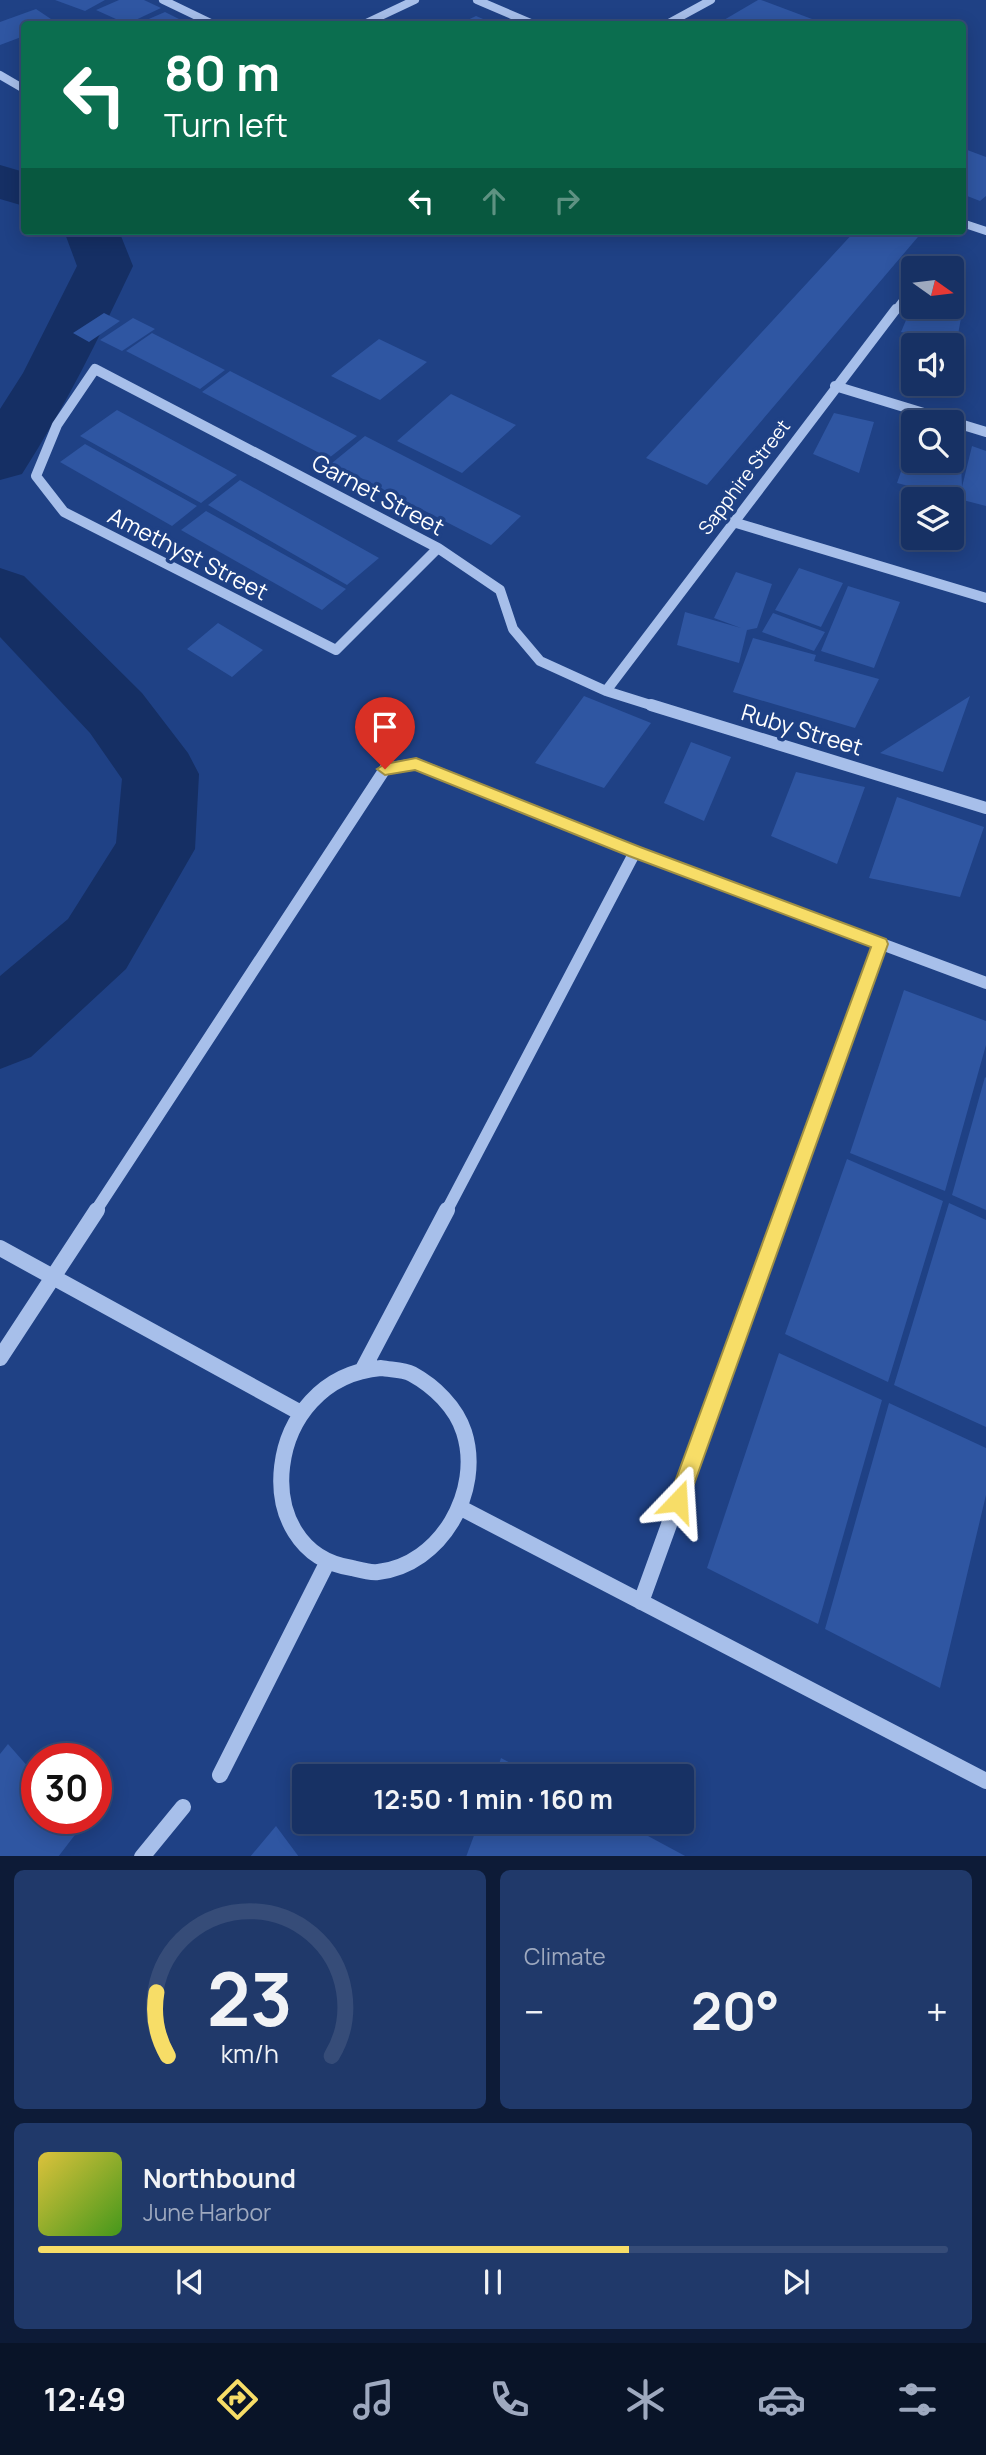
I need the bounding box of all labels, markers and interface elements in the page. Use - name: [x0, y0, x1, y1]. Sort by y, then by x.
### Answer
- text: 80 m: [164, 39, 280, 106]
- icon: left: [49, 49, 140, 140]
- text: Turn left: [164, 103, 288, 147]
- icon: left: [402, 182, 440, 220]
- icon: ahead: [475, 182, 513, 220]
- icon: right: [548, 182, 586, 220]
- north arrow: [901, 256, 964, 318]
- map controls: [901, 256, 964, 550]
- button: sound: [901, 333, 964, 396]
- button: search: [901, 410, 964, 473]
- street label: Sapphire Street: [692, 414, 796, 540]
- street label: Garnet Street: [307, 446, 450, 542]
- button: layers: [901, 487, 964, 550]
- street label: Amethyst Street: [103, 499, 274, 607]
- street label: Ruby Street: [738, 695, 867, 763]
- pin: [355, 697, 415, 769]
- icon: arrive: [366, 708, 404, 746]
- position arrow: [641, 1464, 715, 1538]
- speed limit sign: 30: [21, 1743, 112, 1834]
- text: 12:50 · 1 min · 160 m: [373, 1781, 613, 1817]
- text: Climate: [524, 1940, 606, 1972]
- text: 23: [207, 1948, 293, 2048]
- text: 20°: [691, 1975, 780, 2046]
- text: −: [524, 1985, 545, 2037]
- text: +: [926, 1985, 948, 2037]
- text: km/h: [221, 2035, 279, 2070]
- text: Northbound: [143, 2160, 296, 2196]
- text: June Harbor: [143, 2196, 271, 2228]
- icon: previous: [171, 2263, 209, 2301]
- icon: pause: [474, 2263, 512, 2301]
- icon: next: [777, 2263, 815, 2301]
- icon: directions: [213, 2375, 262, 2424]
- icon: music: [349, 2375, 398, 2424]
- icon: phone: [485, 2375, 534, 2424]
- icon: climate: [621, 2375, 670, 2424]
- icon: car: [757, 2375, 806, 2424]
- icon: filters: [893, 2375, 942, 2424]
- text: 12:49: [44, 2377, 126, 2421]

